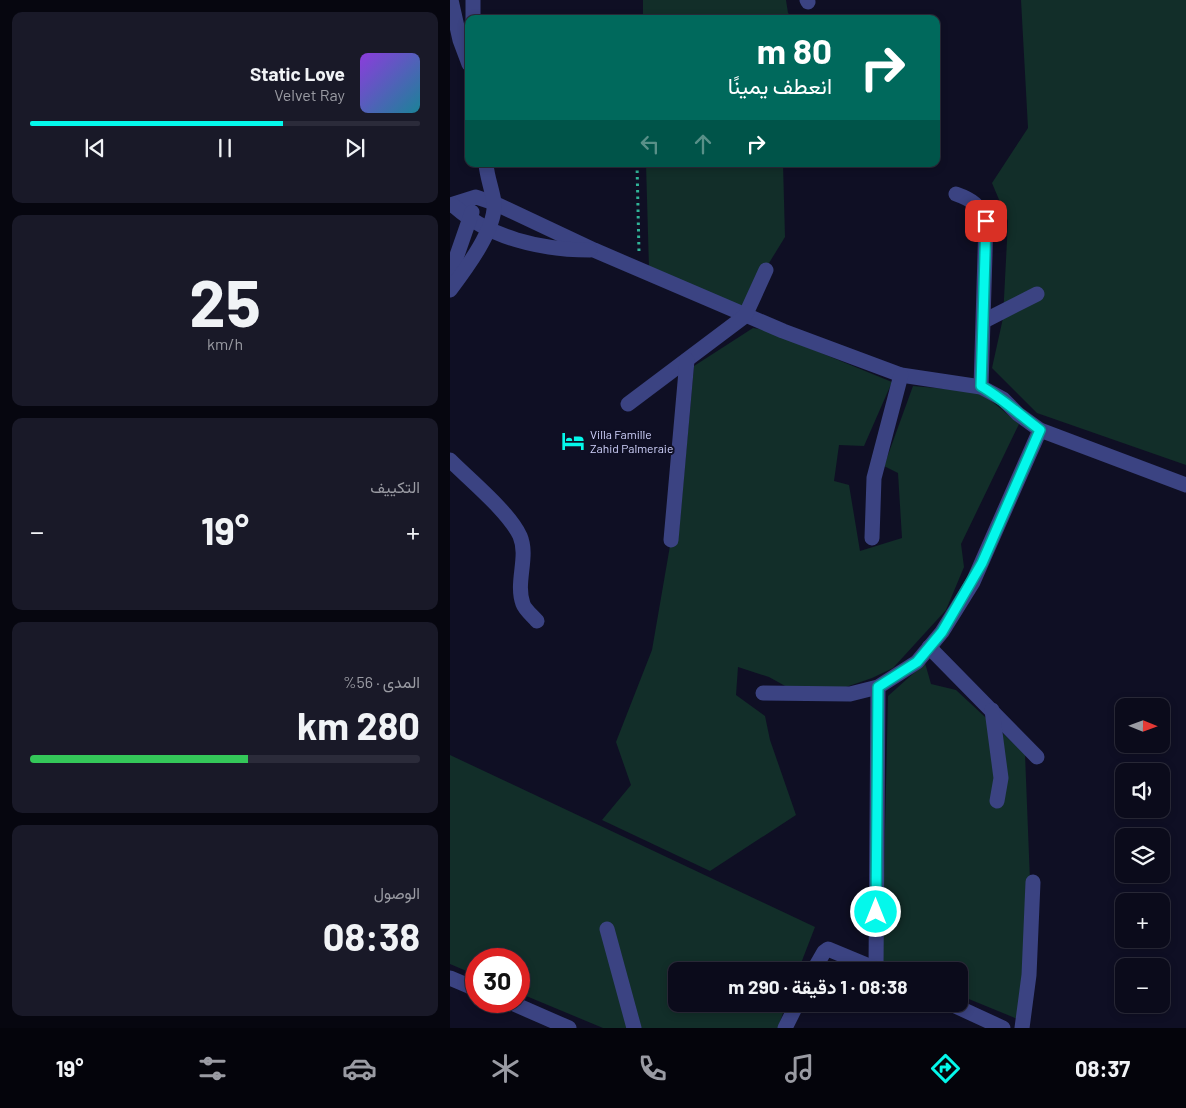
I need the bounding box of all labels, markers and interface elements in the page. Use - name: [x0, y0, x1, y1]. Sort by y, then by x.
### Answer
- text: 80 m: [757, 29, 832, 71]
- icon: right: [850, 35, 915, 100]
- text: Static Love: [250, 62, 345, 85]
- text: انعطف يمينًا: [728, 72, 832, 98]
- text: Velvet Ray: [274, 85, 345, 104]
- icon: left: [636, 130, 664, 158]
- icon: ahead: [689, 130, 717, 158]
- icon: right: [742, 130, 770, 158]
- icon: previous: [81, 134, 109, 162]
- icon: pause: [211, 134, 239, 162]
- icon: next: [341, 134, 369, 162]
- pin: [965, 200, 1007, 242]
- icon: arrive: [972, 207, 1000, 235]
- text: 25: [189, 262, 261, 340]
- text: km/h: [207, 334, 243, 353]
- place label: Villa Famille Zahid Palmeraie: [590, 427, 673, 455]
- hotel icon: Villa Famille Zahid Palmeraie: [560, 428, 586, 454]
- text: التكييف: [370, 477, 420, 496]
- text: 19°: [201, 507, 249, 553]
- text: −: [30, 514, 44, 548]
- text: +: [406, 514, 420, 548]
- text: المدى · 56%: [343, 672, 420, 691]
- north arrow: [1115, 698, 1170, 752]
- map controls: [1115, 698, 1170, 1013]
- text: 280 km: [297, 702, 420, 748]
- button: sound: [1115, 763, 1170, 818]
- button: layers: [1115, 828, 1170, 883]
- text: الوصول: [374, 883, 420, 902]
- position arrow: [849, 885, 901, 937]
- button: +: [1115, 893, 1170, 948]
- text: 08:38: [323, 913, 420, 959]
- speed limit sign: 30: [465, 948, 530, 1013]
- button: −: [1115, 958, 1170, 1013]
- text: 08:38 · 1 دقيقة · 290 m: [728, 975, 908, 998]
- icon: filters: [195, 1051, 230, 1086]
- icon: car: [342, 1051, 377, 1086]
- icon: climate: [488, 1051, 523, 1086]
- icon: phone: [635, 1051, 670, 1086]
- icon: music: [782, 1051, 817, 1086]
- icon: directions: [928, 1051, 963, 1086]
- text: 19°: [56, 1055, 84, 1081]
- text: 08:37: [1075, 1055, 1130, 1081]

